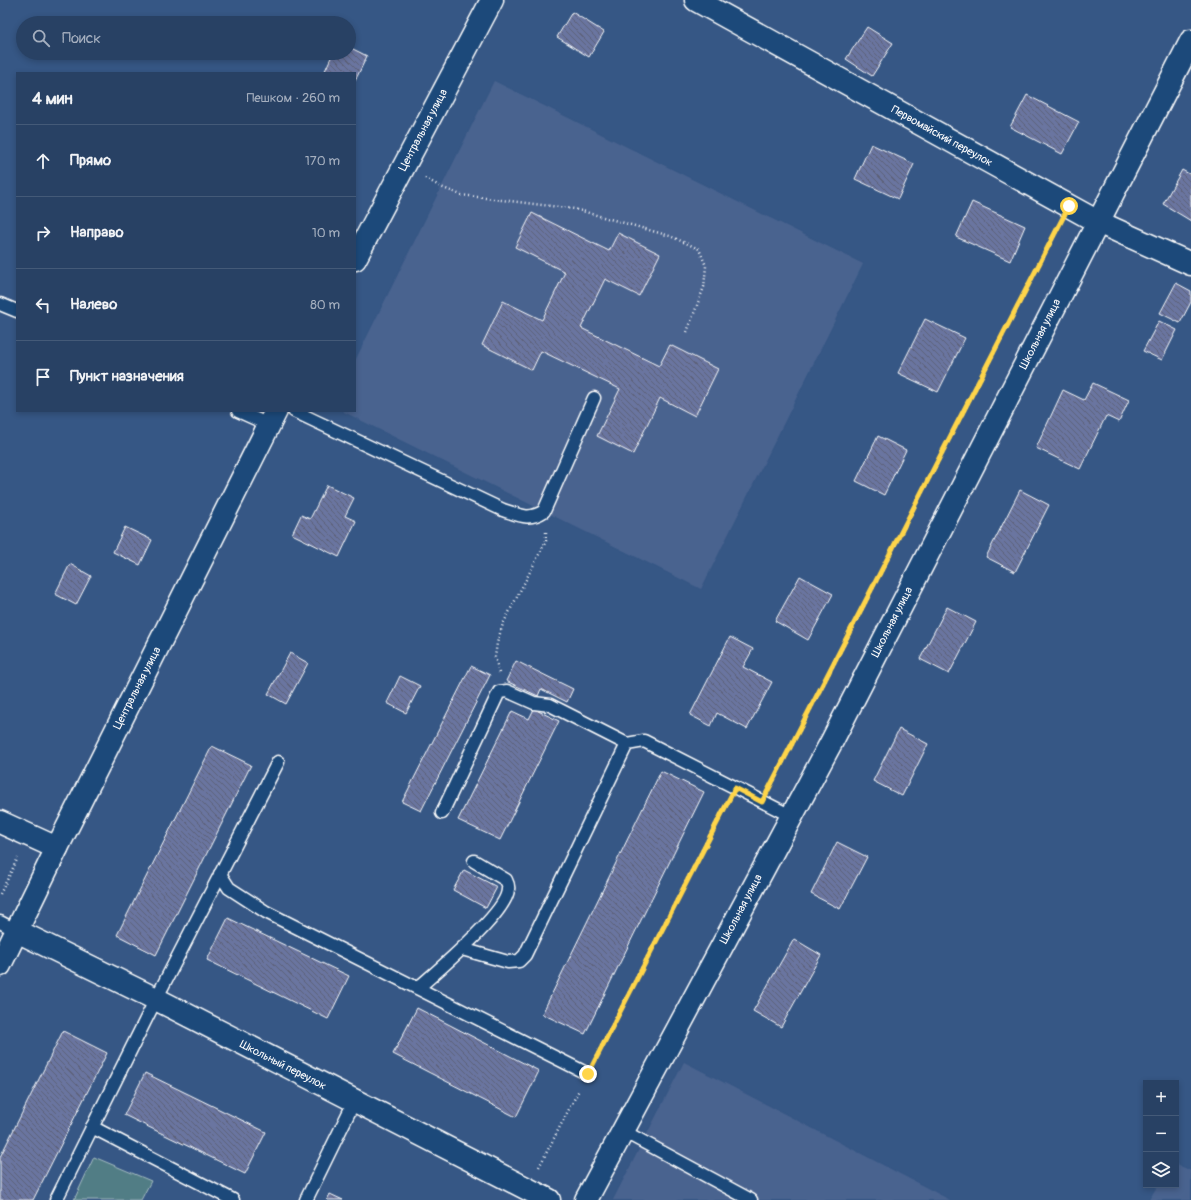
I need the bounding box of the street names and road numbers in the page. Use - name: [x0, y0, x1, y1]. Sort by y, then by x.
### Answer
- street label: Центральная улица: [396, 87, 450, 173]
- street label: Первомайский переулок: [889, 103, 995, 169]
- street label: Школьная улица: [1017, 297, 1063, 371]
- street label: Школьная улица: [869, 585, 915, 659]
- street label: Центральная улица: [111, 645, 163, 731]
- street label: Школьная улица: [717, 872, 765, 946]
- street label: Школьный переулок: [238, 1038, 329, 1093]

